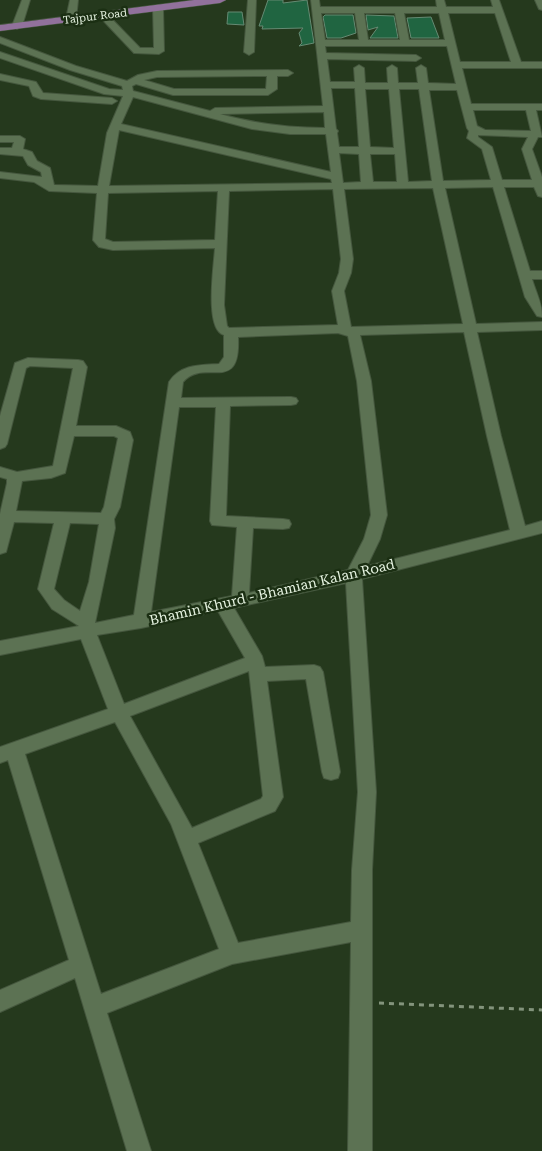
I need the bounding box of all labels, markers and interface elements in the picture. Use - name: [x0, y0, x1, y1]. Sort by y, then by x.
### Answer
- street label: Tajpur Road: [62, 6, 128, 27]
- street label: Bhamin Khurd - Bhamian Kalan Road: [148, 556, 396, 628]

